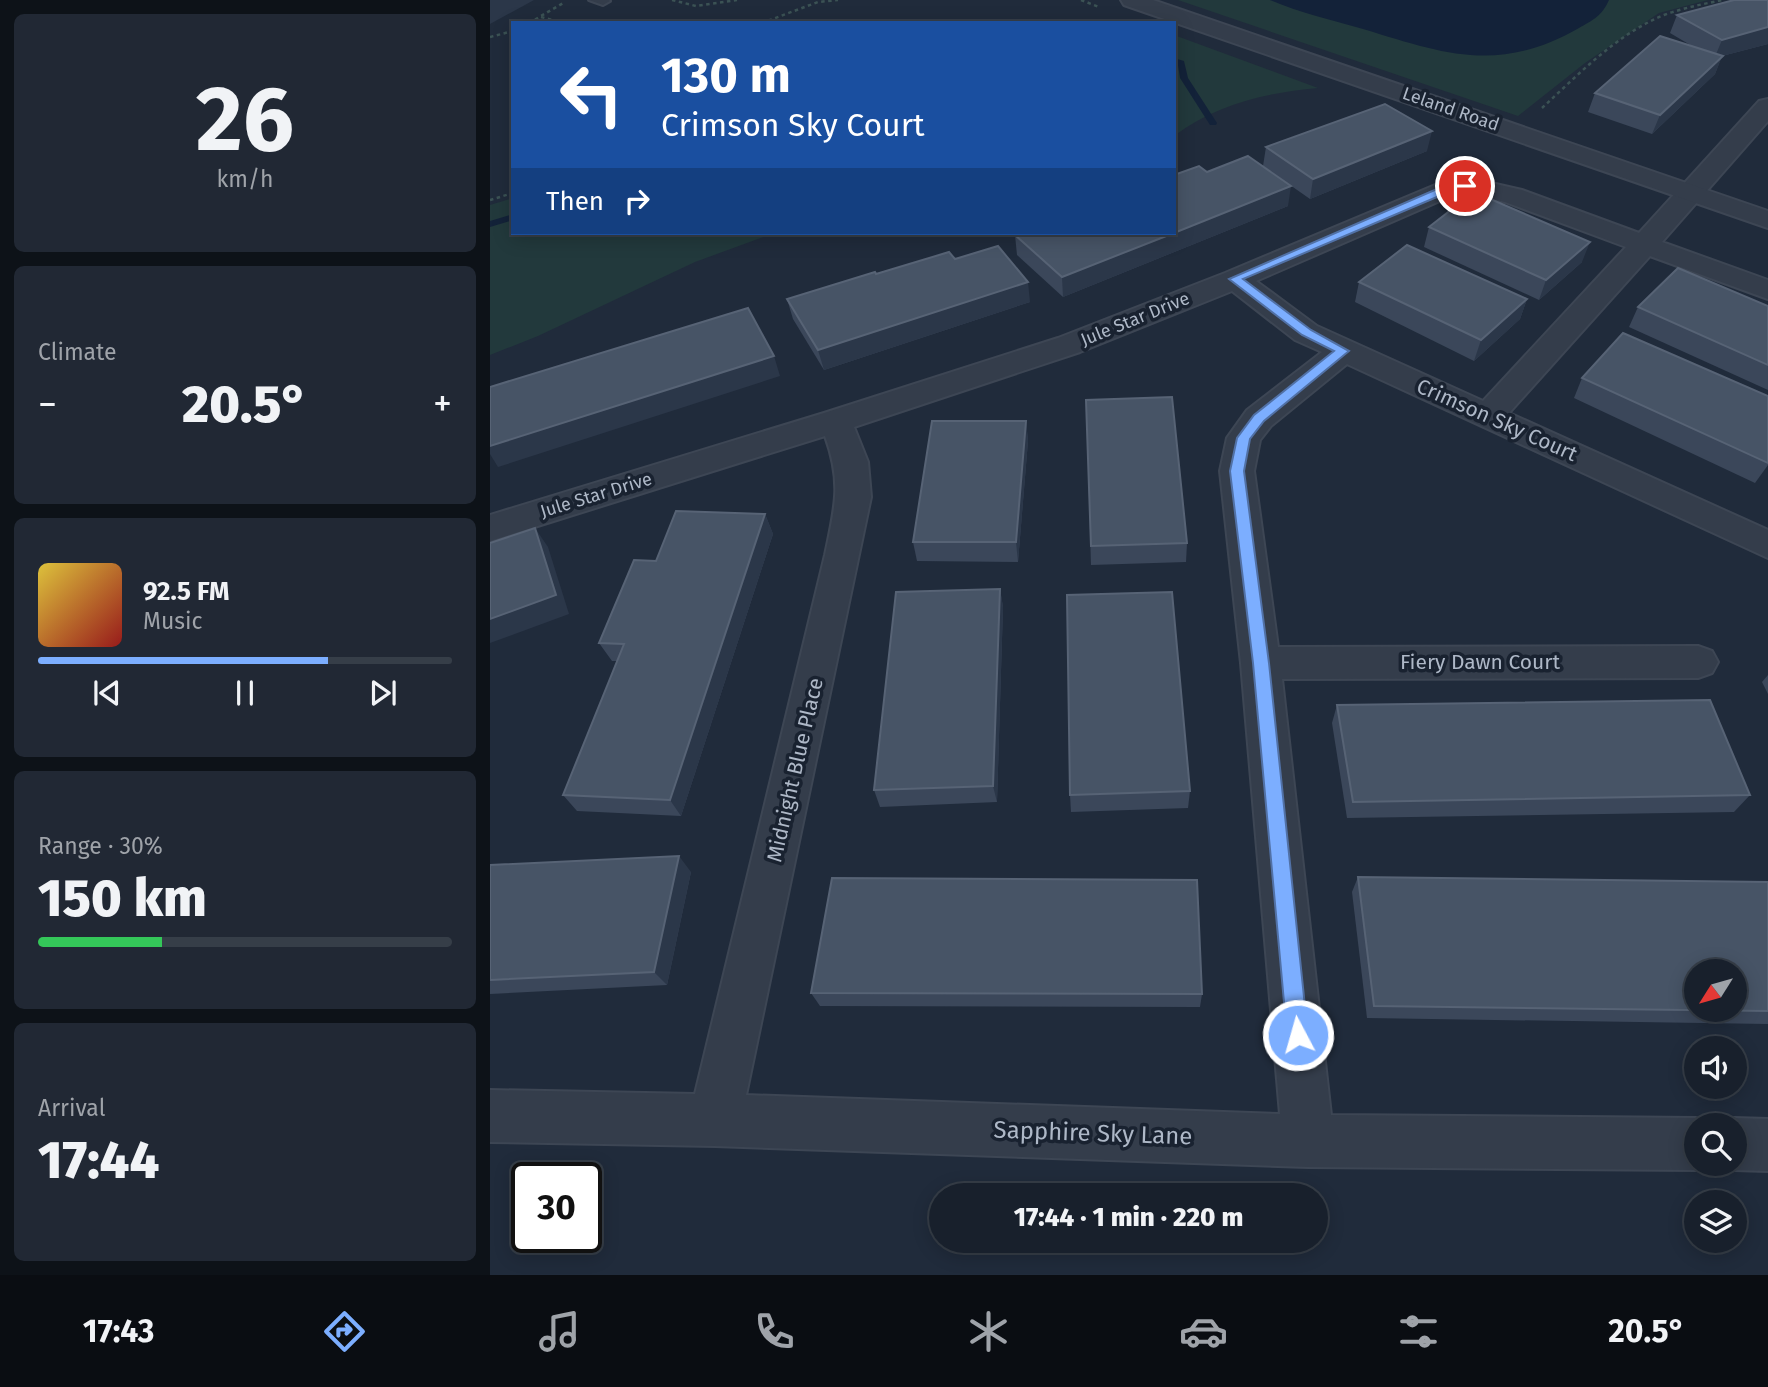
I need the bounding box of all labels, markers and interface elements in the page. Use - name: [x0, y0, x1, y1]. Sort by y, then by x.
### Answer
- text: 130 m: [661, 46, 791, 105]
- icon: left: [546, 49, 637, 140]
- text: 26: [196, 65, 294, 174]
- street label: Leland Road: [1400, 82, 1502, 136]
- text: Crimson Sky Court: [661, 106, 925, 144]
- pin: [1435, 156, 1495, 216]
- text: km/h: [217, 165, 273, 193]
- icon: arrive: [1446, 167, 1484, 205]
- icon: right: [618, 182, 656, 220]
- text: Then: [546, 186, 604, 217]
- street label: Jule Star Drive: [1077, 287, 1193, 351]
- text: Climate: [38, 338, 117, 366]
- text: 20.5°: [182, 373, 308, 436]
- street label: Crimson Sky Court: [1413, 373, 1582, 467]
- text: −: [38, 381, 57, 427]
- text: +: [433, 381, 452, 427]
- street label: Jule Star Drive: [537, 468, 655, 522]
- text: 92.5 FM: [143, 576, 229, 607]
- text: Music: [143, 607, 203, 635]
- street label: Fiery Dawn Court: [1400, 649, 1560, 675]
- icon: previous: [88, 674, 126, 712]
- icon: pause: [226, 674, 264, 712]
- icon: next: [364, 674, 402, 712]
- street label: Midnight Blue Place: [761, 675, 829, 865]
- text: Range · 30%: [38, 832, 163, 860]
- text: 150 km: [38, 867, 207, 930]
- north arrow: [1684, 959, 1746, 1022]
- map controls: [1684, 959, 1747, 1253]
- position arrow: [1261, 998, 1335, 1072]
- button: sound: [1684, 1036, 1747, 1099]
- text: Arrival: [38, 1094, 105, 1122]
- button: search: [1684, 1113, 1747, 1176]
- street label: Sapphire Sky Lane: [993, 1116, 1193, 1150]
- text: 17:44: [38, 1129, 159, 1192]
- speed limit sign: 30: [511, 1162, 602, 1253]
- button: layers: [1684, 1190, 1747, 1253]
- text: 17:44 · 1 min · 220 m: [1014, 1202, 1243, 1233]
- icon: directions: [320, 1307, 369, 1356]
- icon: music: [535, 1307, 584, 1356]
- icon: phone: [750, 1307, 799, 1356]
- icon: climate: [964, 1307, 1013, 1356]
- icon: car: [1179, 1307, 1228, 1356]
- icon: filters: [1394, 1307, 1443, 1356]
- text: 17:43: [83, 1312, 154, 1350]
- text: 20.5°: [1608, 1312, 1685, 1350]

